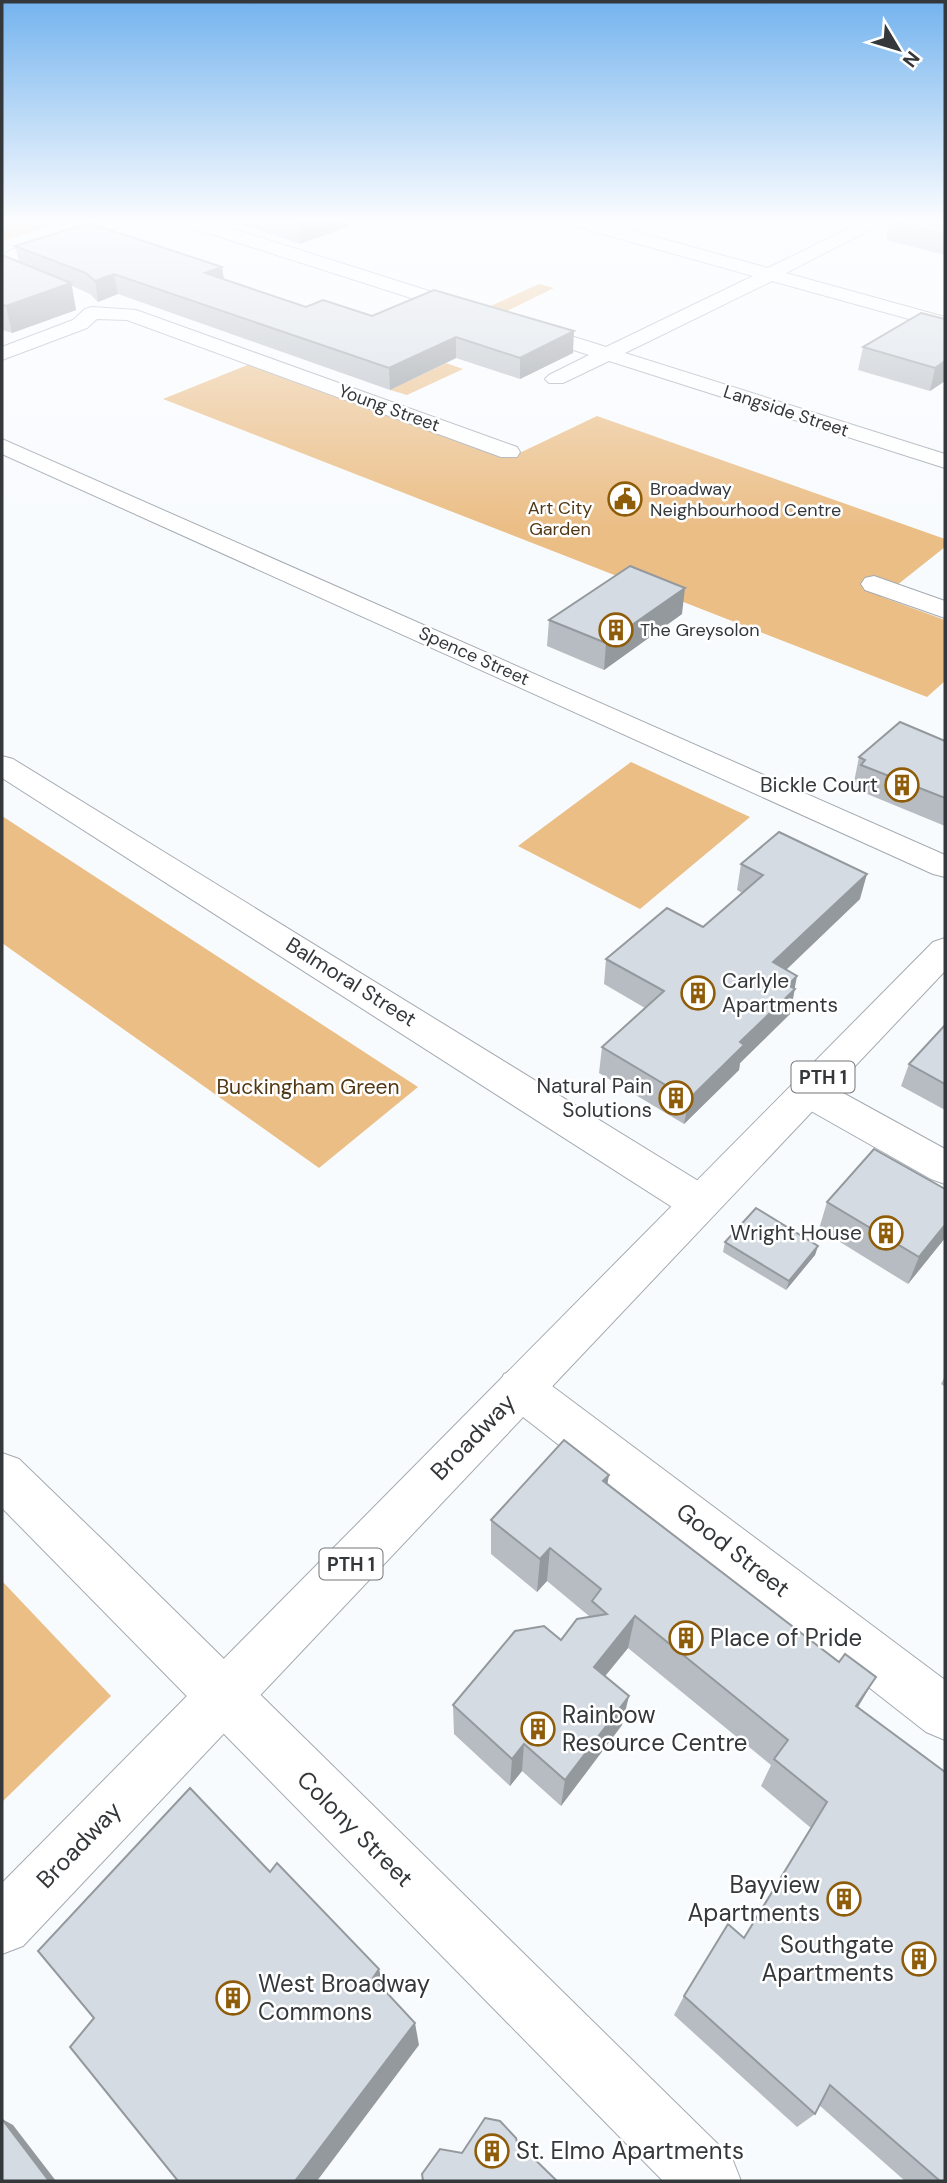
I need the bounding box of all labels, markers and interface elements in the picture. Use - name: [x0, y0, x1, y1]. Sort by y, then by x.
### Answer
- north arrow: [863, 14, 933, 84]
- text: N: [897, 46, 925, 72]
- street label: Young Street: [335, 379, 443, 437]
- street label: Langside Street: [720, 379, 852, 443]
- place label: Broadway Neighbourhood Centre: [650, 477, 841, 522]
- public building icon: Broadway Neighbourhood Centre: [606, 480, 644, 518]
- park label: Art City Garden: [528, 496, 592, 541]
- building icon: The Greysolon: [597, 611, 635, 649]
- place label: The Greysolon: [640, 618, 760, 642]
- street label: Spence Street: [415, 621, 533, 691]
- building icon: Bickle Court: [883, 766, 921, 804]
- place label: Bickle Court: [760, 771, 878, 799]
- street label: Balmoral Street: [280, 931, 422, 1033]
- place label: Carlyle Apartments: [722, 967, 838, 1019]
- building icon: Carlyle Apartments: [679, 974, 717, 1012]
- road number: PTH 1: [792, 1062, 854, 1092]
- place label: Natural Pain Solutions: [536, 1072, 652, 1124]
- park label: Buckingham Green: [216, 1073, 400, 1101]
- building icon: Natural Pain Solutions: [657, 1079, 695, 1117]
- building icon: Wright House: [867, 1214, 905, 1252]
- place label: Wright House: [730, 1219, 862, 1247]
- street label: Broadway: [424, 1387, 522, 1487]
- street label: Good Street: [670, 1495, 796, 1604]
- road number: PTH 1: [320, 1548, 382, 1580]
- building icon: Place of Pride: [667, 1619, 705, 1657]
- place label: Place of Pride: [710, 1622, 862, 1653]
- place label: Rainbow Resource Centre: [562, 1699, 747, 1758]
- building icon: Rainbow Resource Centre: [519, 1710, 557, 1748]
- street label: Colony Street: [291, 1764, 420, 1893]
- street label: Broadway: [30, 1795, 128, 1895]
- place label: Bayview Apartments: [687, 1869, 820, 1928]
- building icon: Bayview Apartments: [825, 1880, 863, 1918]
- place label: Southgate Apartments: [761, 1929, 894, 1988]
- building icon: Southgate Apartments: [900, 1940, 938, 1978]
- place label: West Broadway Commons: [258, 1968, 430, 2027]
- building icon: West Broadway Commons: [214, 1979, 252, 2017]
- building icon: St. Elmo Apartments: [473, 2132, 511, 2170]
- place label: St. Elmo Apartments: [516, 2135, 744, 2166]

